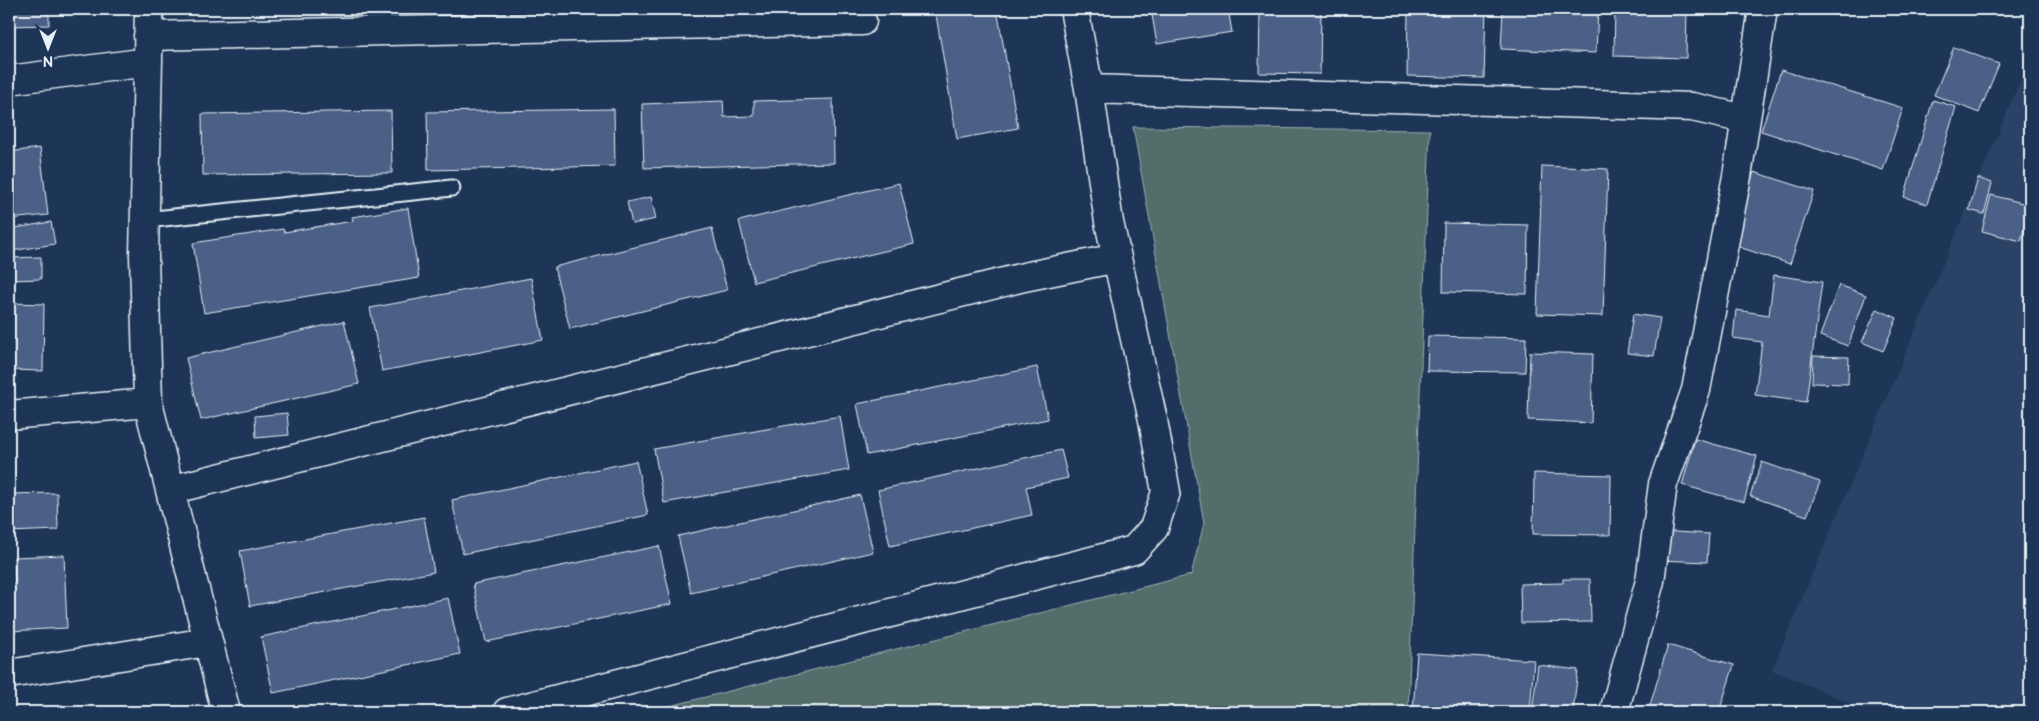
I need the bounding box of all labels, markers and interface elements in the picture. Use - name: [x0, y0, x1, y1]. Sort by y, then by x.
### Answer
- north arrow: [22, 22, 72, 72]
- text: N: [43, 52, 53, 69]

